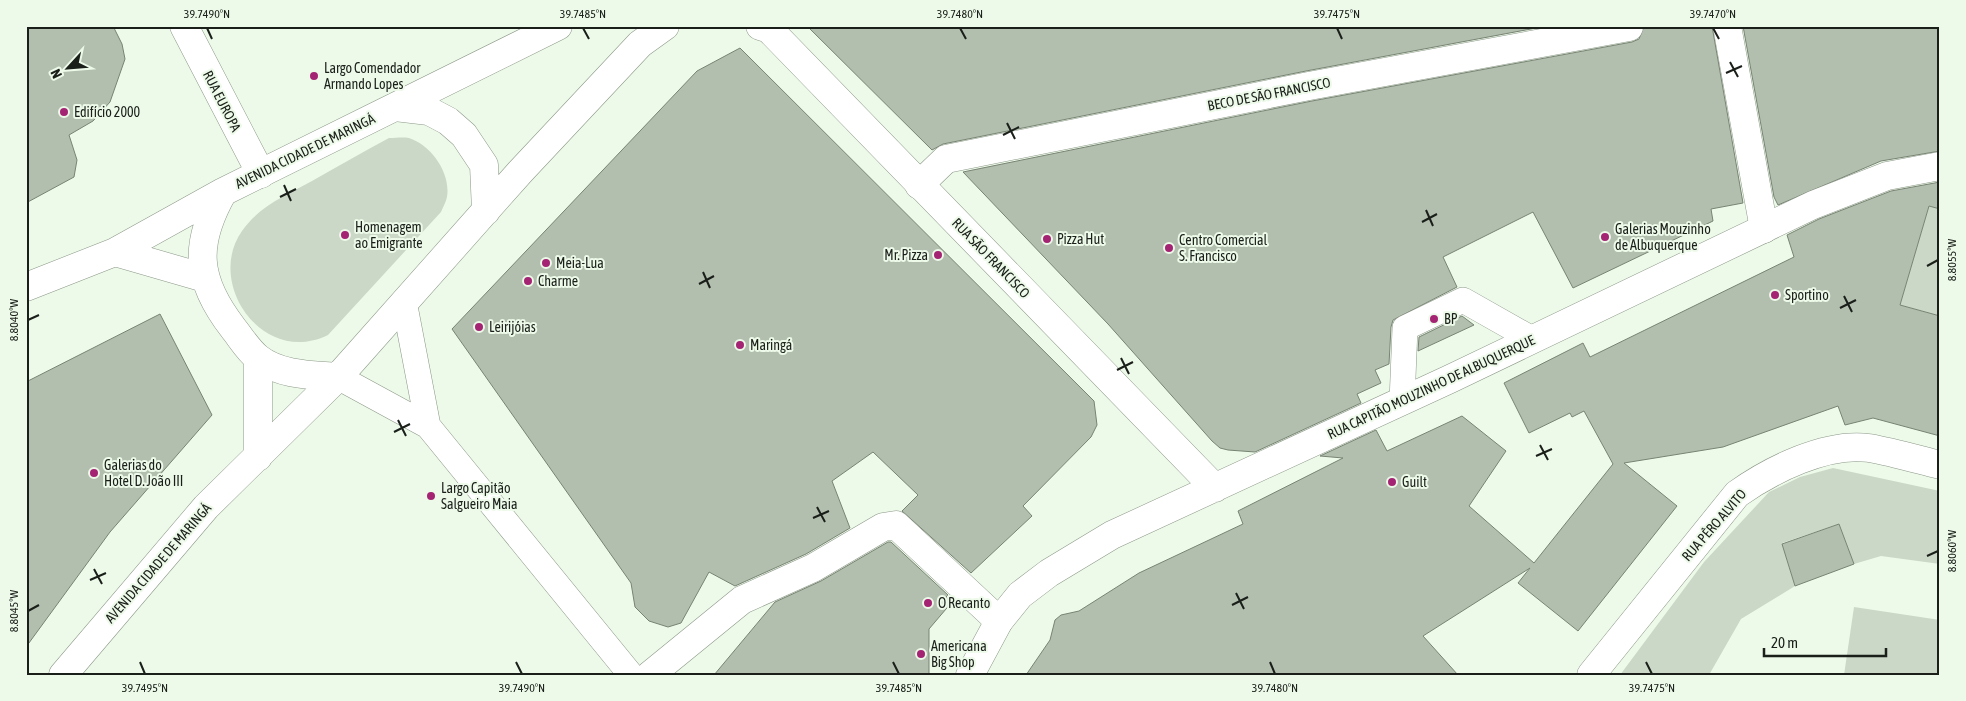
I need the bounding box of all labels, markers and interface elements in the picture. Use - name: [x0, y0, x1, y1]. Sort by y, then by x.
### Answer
- text: 39.7490°N: [184, 7, 230, 21]
- text: 39.7485°N: [560, 7, 606, 21]
- text: 39.7480°N: [937, 7, 983, 21]
- text: 39.7475°N: [1314, 7, 1360, 21]
- text: 39.7470°N: [1690, 7, 1736, 21]
- north arrow: [42, 42, 92, 92]
- place label: Largo Comendador Armando Lopes: [324, 60, 421, 92]
- text: N: [47, 66, 65, 81]
- street label: RUA EUROPA: [200, 68, 244, 134]
- marker: Largo Comendador Armando Lopes: [308, 70, 320, 82]
- street label: BECO DE SÃO FRANCISCO: [1206, 74, 1332, 114]
- place label: Edifício 2000: [74, 104, 141, 120]
- marker: Edifício 2000: [58, 106, 70, 118]
- street label: AVENIDA CIDADE DE MARINGÁ: [233, 110, 377, 192]
- street label: RUA SÃO FRANCISCO: [949, 215, 1033, 301]
- place label: Homenagem ao Emigrante: [355, 219, 423, 251]
- place label: Galerias Mouzinho de Albuquerque: [1615, 221, 1711, 253]
- marker: Homenagem ao Emigrante: [339, 229, 351, 241]
- place label: Pizza Hut: [1057, 231, 1104, 247]
- marker: Galerias Mouzinho de Albuquerque: [1599, 231, 1611, 243]
- place label: Centro Comercial S. Francisco: [1179, 232, 1267, 264]
- marker: Pizza Hut: [1041, 233, 1053, 245]
- text: 8.8055°W: [1945, 239, 1959, 281]
- marker: Centro Comercial S. Francisco: [1163, 242, 1175, 254]
- place label: Mr. Pizza: [884, 247, 928, 263]
- marker: Mr. Pizza: [932, 249, 944, 261]
- place label: Meia-Lua: [556, 255, 604, 271]
- marker: Meia-Lua: [540, 257, 552, 269]
- place label: Charme: [538, 273, 578, 289]
- marker: Charme: [522, 275, 534, 287]
- place label: Sportino: [1785, 287, 1829, 303]
- marker: Sportino: [1769, 289, 1781, 301]
- text: 8.8040°W: [7, 299, 21, 341]
- place label: BP: [1444, 311, 1458, 327]
- marker: BP: [1428, 313, 1440, 325]
- place label: Leirijóias: [489, 319, 536, 335]
- marker: Leirijóias: [473, 321, 485, 333]
- street label: RUA CAPITÃO MOUZINHO DE ALBUQUERQUE: [1325, 332, 1537, 442]
- place label: Maringá: [750, 337, 792, 353]
- marker: Maringá: [734, 339, 746, 351]
- place label: Galerias do Hotel D. João III: [104, 457, 183, 489]
- marker: Galerias do Hotel D. João III: [88, 467, 100, 479]
- place label: Guilt: [1402, 474, 1427, 490]
- marker: Guilt: [1386, 476, 1398, 488]
- place label: Largo Capitão Salgueiro Maia: [441, 480, 518, 512]
- street label: RUA PÊRO ALVITO: [1679, 486, 1749, 564]
- marker: Largo Capitão Salgueiro Maia: [425, 490, 437, 502]
- street label: AVENIDA CIDADE DE MARINGÁ: [102, 500, 214, 626]
- text: 8.8060°W: [1945, 530, 1959, 572]
- text: 8.8045°W: [7, 590, 21, 632]
- place label: O Recanto: [938, 595, 990, 611]
- marker: O Recanto: [922, 597, 934, 609]
- scale bar: [1764, 626, 1886, 658]
- text: 20 m: [1771, 634, 1798, 651]
- place label: Americana Big Shop: [931, 638, 987, 670]
- marker: Americana Big Shop: [915, 648, 927, 660]
- text: 39.7495°N: [122, 681, 168, 695]
- text: 39.7490°N: [499, 681, 545, 695]
- text: 39.7485°N: [876, 681, 922, 695]
- text: 39.7480°N: [1252, 681, 1298, 695]
- text: 39.7475°N: [1629, 681, 1675, 695]

